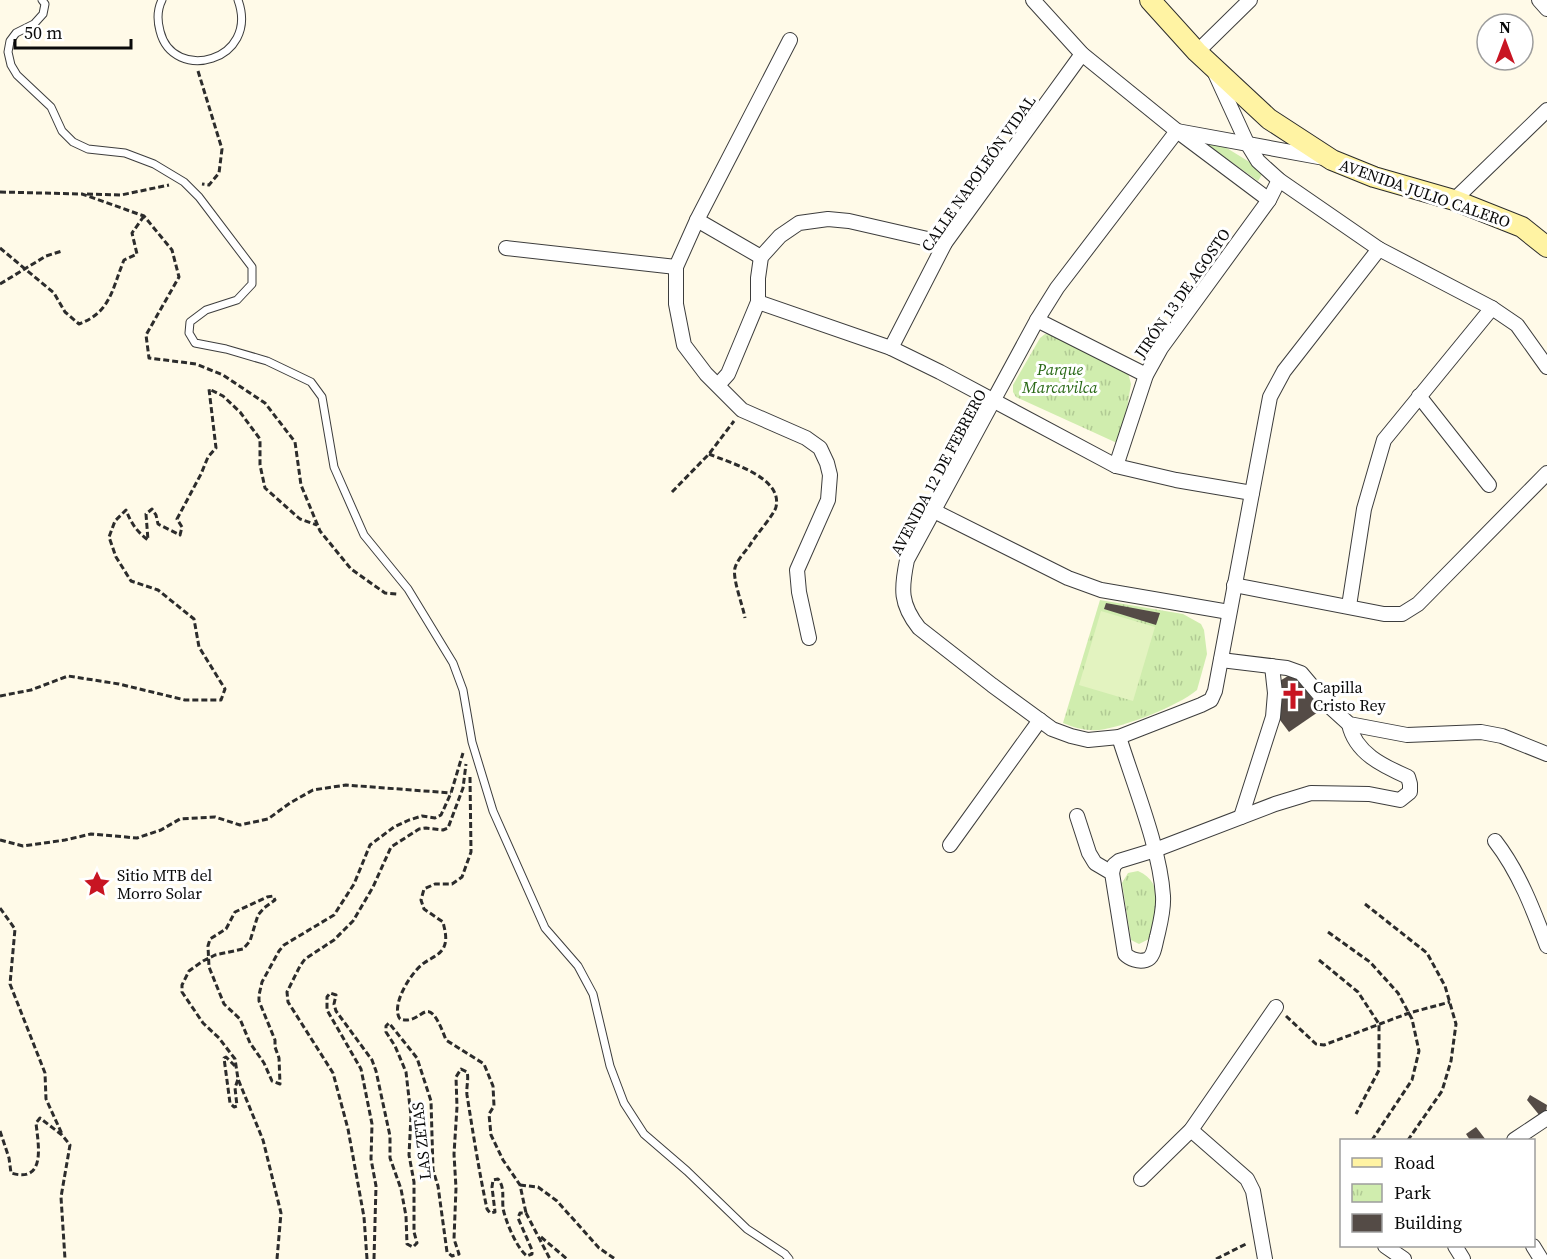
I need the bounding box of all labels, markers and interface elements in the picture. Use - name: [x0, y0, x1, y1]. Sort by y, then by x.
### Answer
- scale bar: [15, 12, 130, 50]
- north arrow: [1475, 12, 1535, 72]
- text: N: [1499, 16, 1511, 38]
- text: 50 m: [24, 20, 62, 45]
- street label: CALLE NAPOLEÓN VIDAL: [916, 90, 1040, 256]
- street label: AVENIDA JULIO CALERO: [1337, 153, 1513, 233]
- street label: JIRÓN 13 DE AGOSTO: [1128, 224, 1235, 363]
- park label: Parque Marcavilca: [1021, 358, 1098, 398]
- street label: AVENIDA 12 DE FEBRERO: [885, 385, 991, 559]
- place label: Capilla Cristo Rey: [1313, 676, 1387, 716]
- church icon: Capilla Cristo Rey: [1278, 681, 1308, 711]
- place label: Sitio MTB del Morro Solar: [117, 864, 212, 904]
- place icon: Sitio MTB del Morro Solar: [82, 869, 112, 899]
- street label: LAS ZETAS: [406, 1101, 436, 1181]
- legend: [1340, 1139, 1535, 1247]
- text: Road: [1394, 1150, 1435, 1175]
- text: Park: [1394, 1180, 1431, 1205]
- text: Building: [1394, 1210, 1462, 1235]

